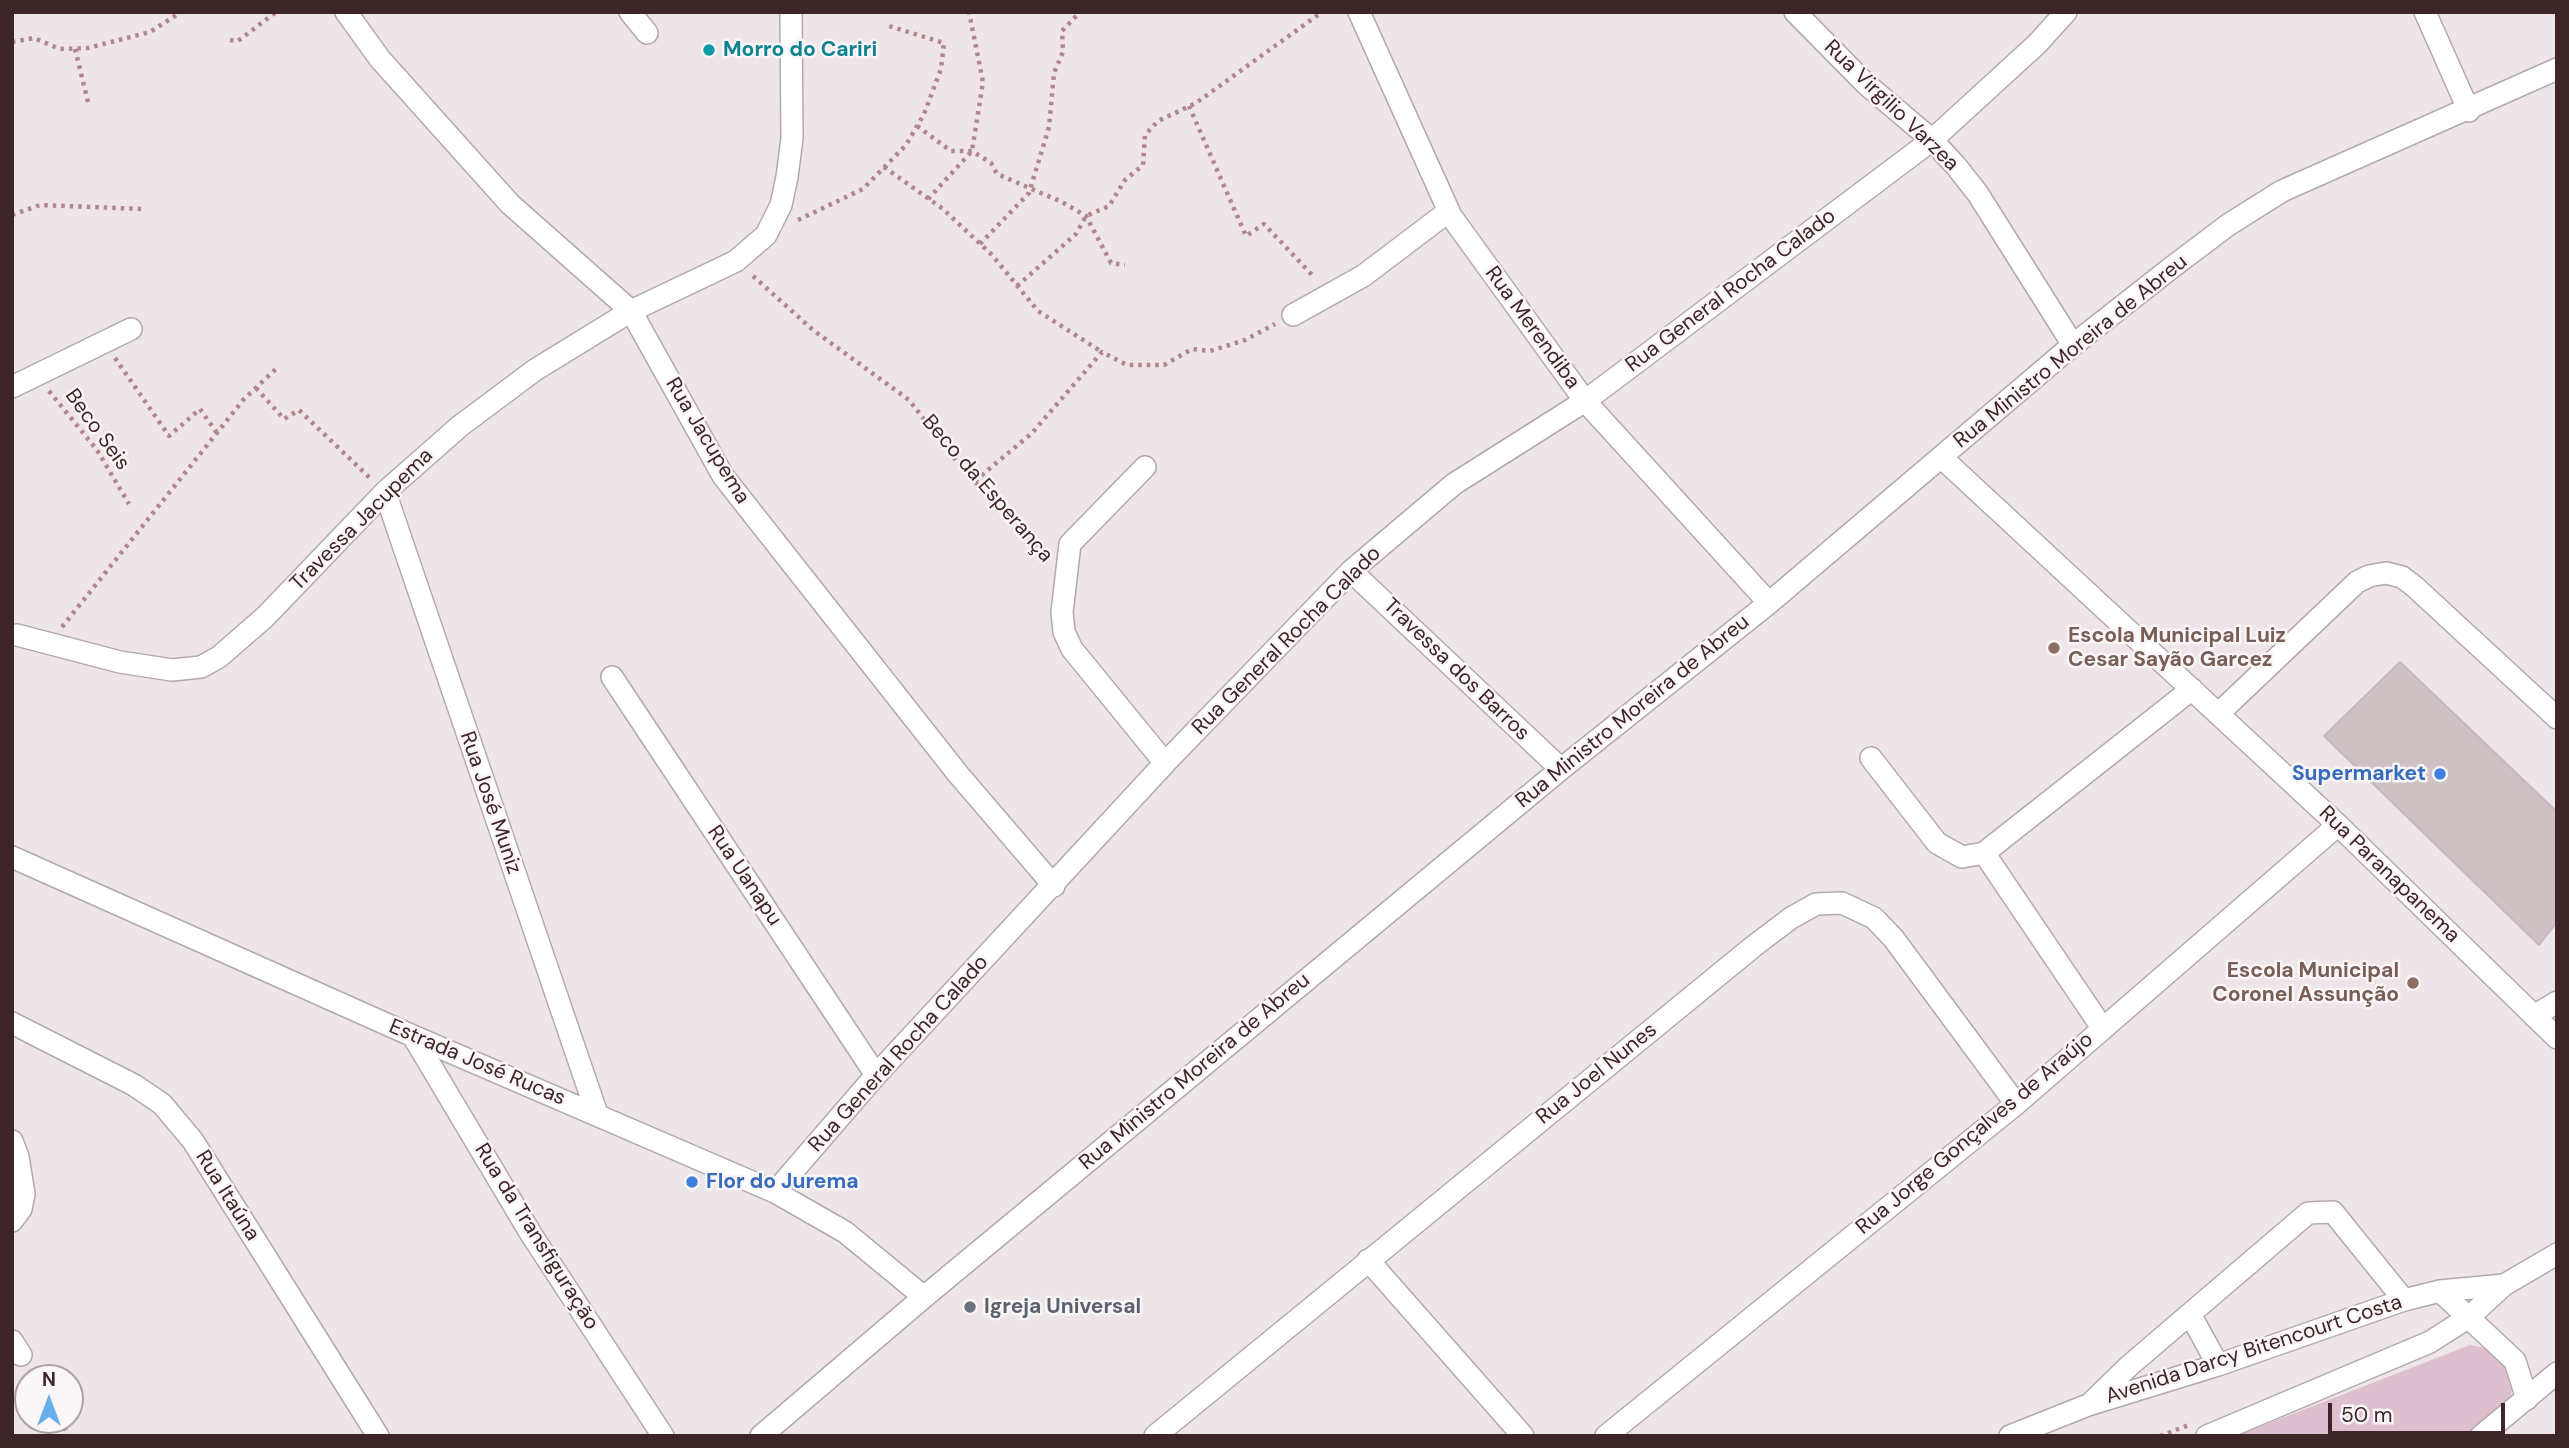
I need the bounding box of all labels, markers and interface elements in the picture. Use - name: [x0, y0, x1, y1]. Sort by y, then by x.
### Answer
- street label: Rua Virgilio Varzea: [1818, 35, 1964, 177]
- place label: Morro do Cariri: [723, 37, 877, 63]
- marker: Morro do Cariri: [701, 42, 717, 58]
- street label: Rua General Rocha Calado: [1621, 204, 1841, 378]
- street label: Rua Ministro Moreira de Abreu: [1949, 250, 2193, 454]
- street label: Rua Merendiba: [1479, 262, 1585, 394]
- street label: Rua Jacupema: [659, 373, 755, 509]
- street label: Beco Seis: [59, 384, 135, 476]
- street label: Beco da Esperança: [916, 410, 1058, 568]
- street label: Travessa Jacupema: [286, 444, 438, 596]
- street label: Rua General Rocha Calado: [1187, 541, 1387, 741]
- street label: Travessa dos Barros: [1378, 594, 1534, 746]
- street label: Rua Ministro Moreira de Abreu: [1511, 610, 1755, 814]
- place label: Escola Municipal Luiz Cesar Sayão Garcez: [2068, 623, 2286, 673]
- marker: Escola Municipal Luiz Cesar Sayão Garcez: [2046, 640, 2062, 656]
- street label: Rua José Muniz: [454, 728, 526, 878]
- place label: Supermarket: [2292, 761, 2426, 787]
- marker: Supermarket: [2432, 766, 2448, 782]
- street label: Rua Paranapanema: [2313, 801, 2465, 949]
- street label: Rua Uanapu: [701, 821, 787, 931]
- street label: Rua General Rocha Calado: [804, 950, 994, 1158]
- place label: Escola Municipal Coronel Assunção: [2212, 958, 2399, 1008]
- street label: Rua Ministro Moreira de Abreu: [1075, 968, 1315, 1176]
- marker: Escola Municipal Coronel Assunção: [2405, 975, 2421, 991]
- street label: Estrada José Rucas: [385, 1014, 569, 1112]
- street label: Rua Joel Nunes: [1532, 1018, 1662, 1130]
- street label: Rua Jorge Gonçalves de Araújo: [1851, 1027, 2099, 1241]
- street label: Rua da Transfiguração: [468, 1139, 604, 1335]
- street label: Rua Itaúna: [189, 1146, 265, 1246]
- place label: Flor do Jurema: [706, 1169, 859, 1195]
- marker: Flor do Jurema: [684, 1174, 700, 1190]
- street label: Avenida Darcy Bitencourt Costa: [2103, 1290, 2405, 1410]
- place label: Igreja Universal: [984, 1294, 1141, 1320]
- marker: Igreja Universal: [962, 1299, 978, 1315]
- north arrow: [14, 1364, 84, 1434]
- text: N: [42, 1367, 56, 1392]
- scale bar: [2331, 1388, 2508, 1432]
- text: 50 m: [2341, 1401, 2392, 1429]

